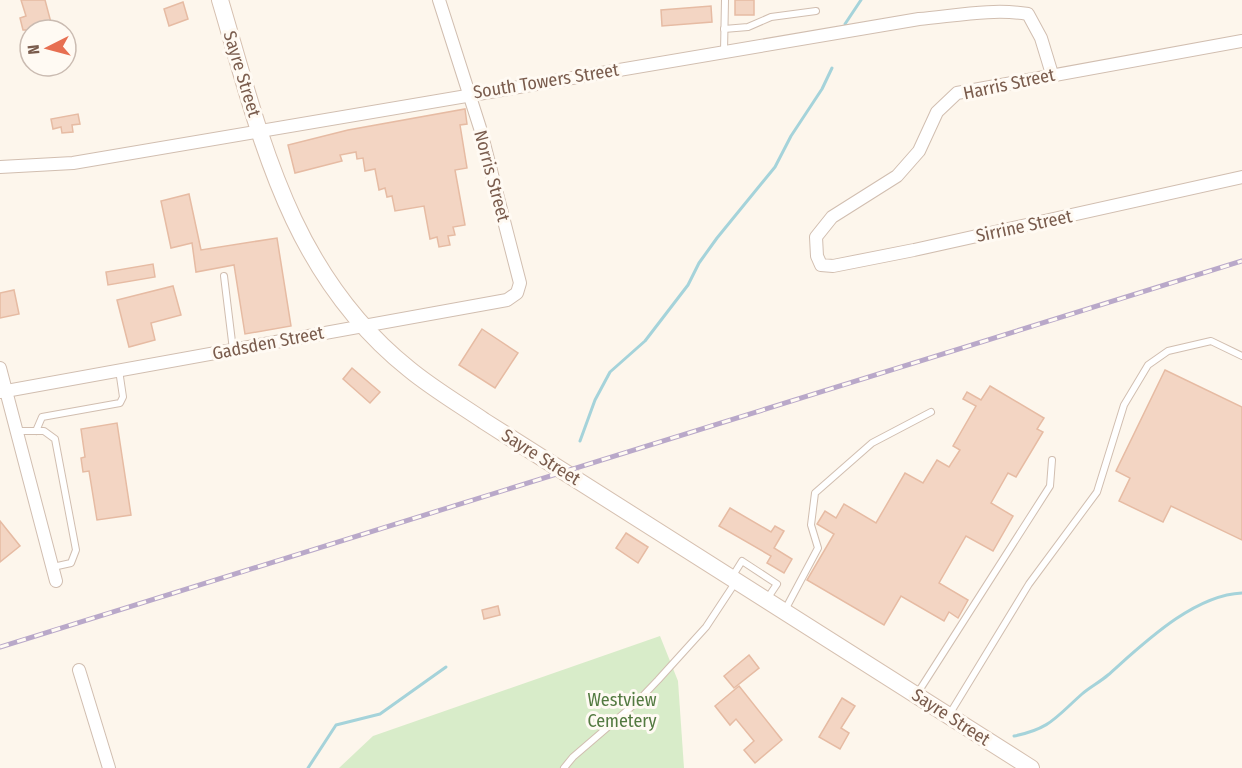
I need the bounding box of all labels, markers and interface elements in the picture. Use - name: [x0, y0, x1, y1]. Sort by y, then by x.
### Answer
- north arrow: [18, 18, 78, 78]
- street label: Sayre Street: [219, 28, 266, 120]
- text: N: [24, 44, 44, 55]
- street label: South Towers Street: [472, 59, 620, 103]
- street label: Harris Street: [961, 64, 1057, 104]
- street label: Norris Street: [469, 128, 515, 224]
- street label: Sirrine Street: [974, 205, 1074, 247]
- street label: Gadsden Street: [210, 321, 326, 365]
- street label: Sayre Street: [498, 424, 585, 490]
- street label: Sayre Street: [908, 684, 994, 750]
- park label: Westview Cemetery: [587, 689, 657, 732]

